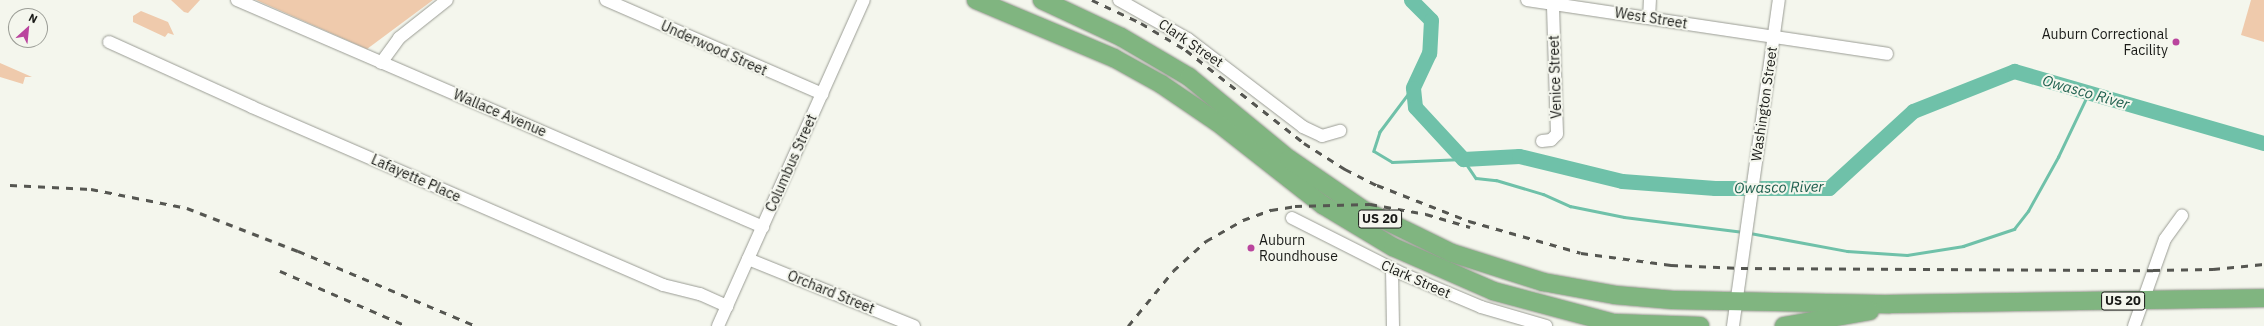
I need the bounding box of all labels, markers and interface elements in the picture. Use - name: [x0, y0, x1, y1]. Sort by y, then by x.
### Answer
- street label: West Street: [1613, 4, 1689, 32]
- north arrow: [8, 8, 48, 48]
- text: N: [26, 10, 40, 26]
- street label: Clark Street: [1156, 15, 1226, 71]
- street label: Underwood Street: [658, 17, 770, 79]
- place label: Auburn Correctional Facility: [2042, 26, 2168, 58]
- street label: Venice Street: [1545, 35, 1565, 119]
- marker: Auburn Correctional Facility: [2171, 37, 2181, 47]
- street label: Washington Street: [1748, 46, 1780, 162]
- water label: Owasco River: [2041, 71, 2131, 113]
- street label: Wallace Avenue: [451, 86, 549, 140]
- street label: Columbus Street: [762, 112, 820, 214]
- street label: Lafayette Place: [369, 151, 463, 205]
- water label: Owasco River: [1734, 177, 1824, 197]
- road number: US 20: [1358, 208, 1402, 230]
- place label: Auburn Roundhouse: [1259, 232, 1338, 264]
- marker: Auburn Roundhouse: [1246, 243, 1256, 253]
- street label: Clark Street: [1379, 256, 1453, 302]
- street label: Orchard Street: [785, 267, 877, 317]
- road number: US 20: [2101, 290, 2145, 312]

